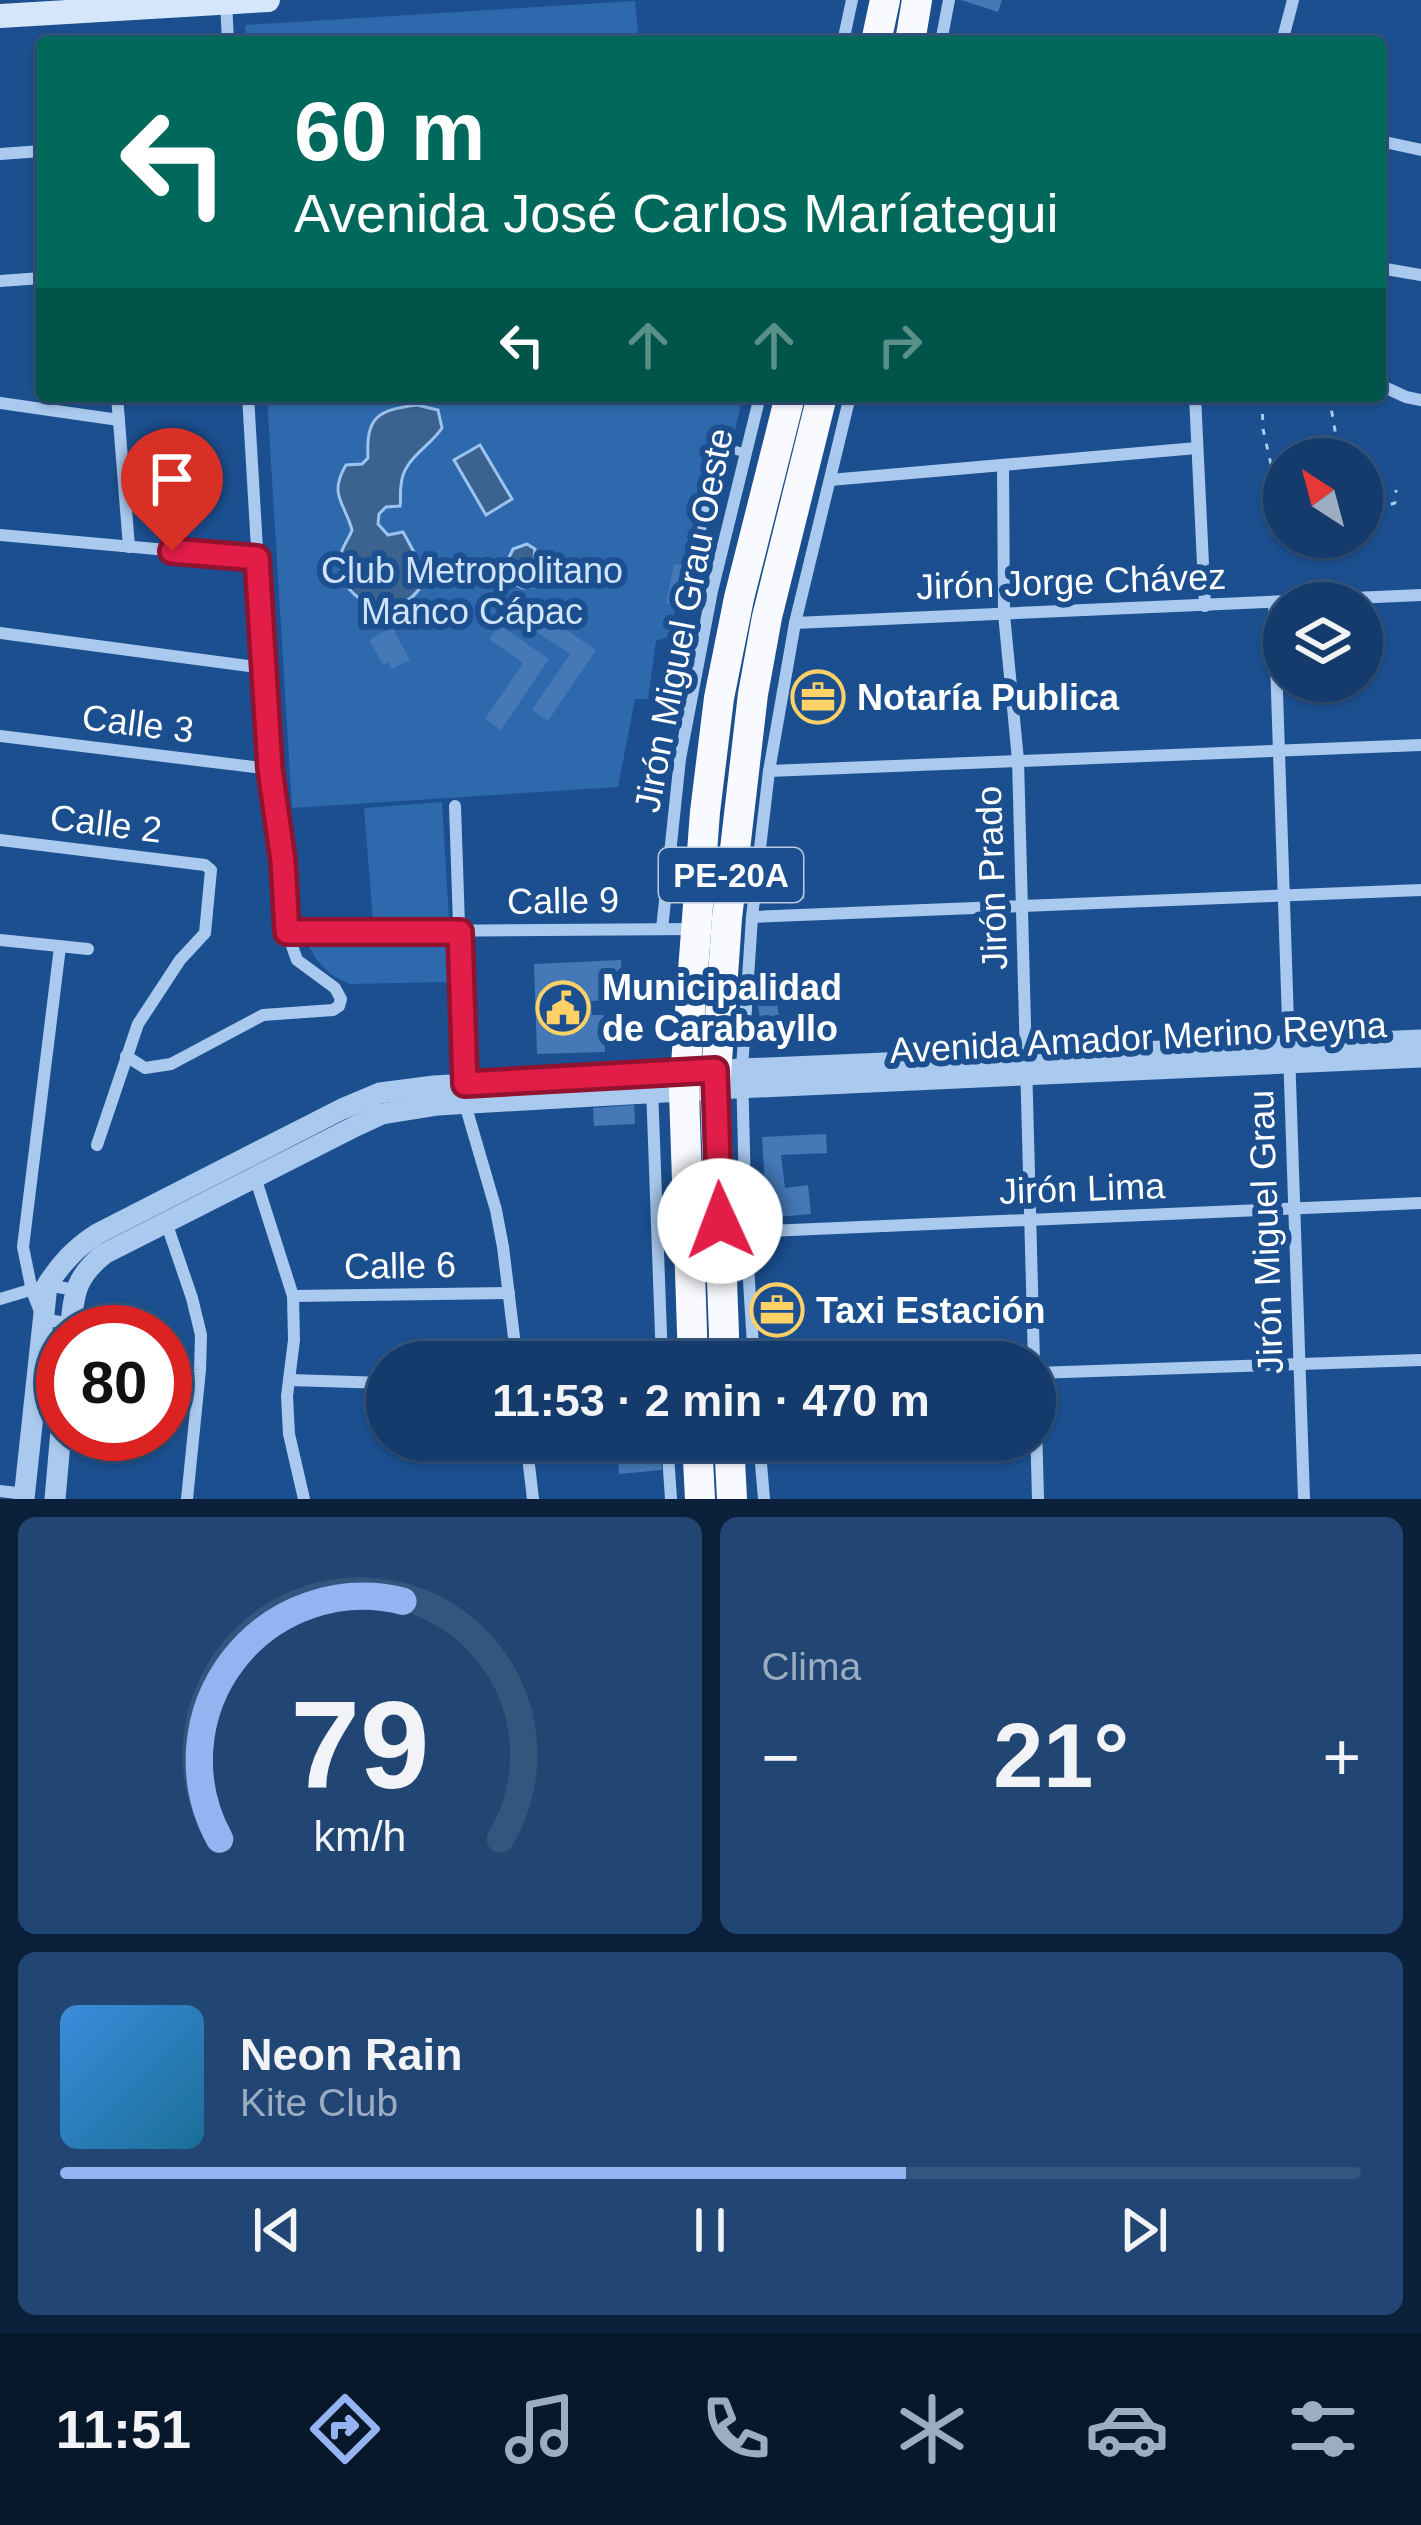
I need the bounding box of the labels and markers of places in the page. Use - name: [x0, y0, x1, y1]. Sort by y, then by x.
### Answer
- pin: [121, 428, 223, 551]
- office icon: Notaría Publica: [790, 669, 846, 725]
- place label: Notaría Publica: [857, 677, 1120, 718]
- place label: Municipalidad de Carabayllo: [602, 967, 842, 1049]
- public building icon: Municipalidad de Carabayllo: [535, 980, 591, 1036]
- office icon: Taxi Estación: [749, 1282, 805, 1338]
- place label: Taxi Estación: [816, 1290, 1045, 1331]

